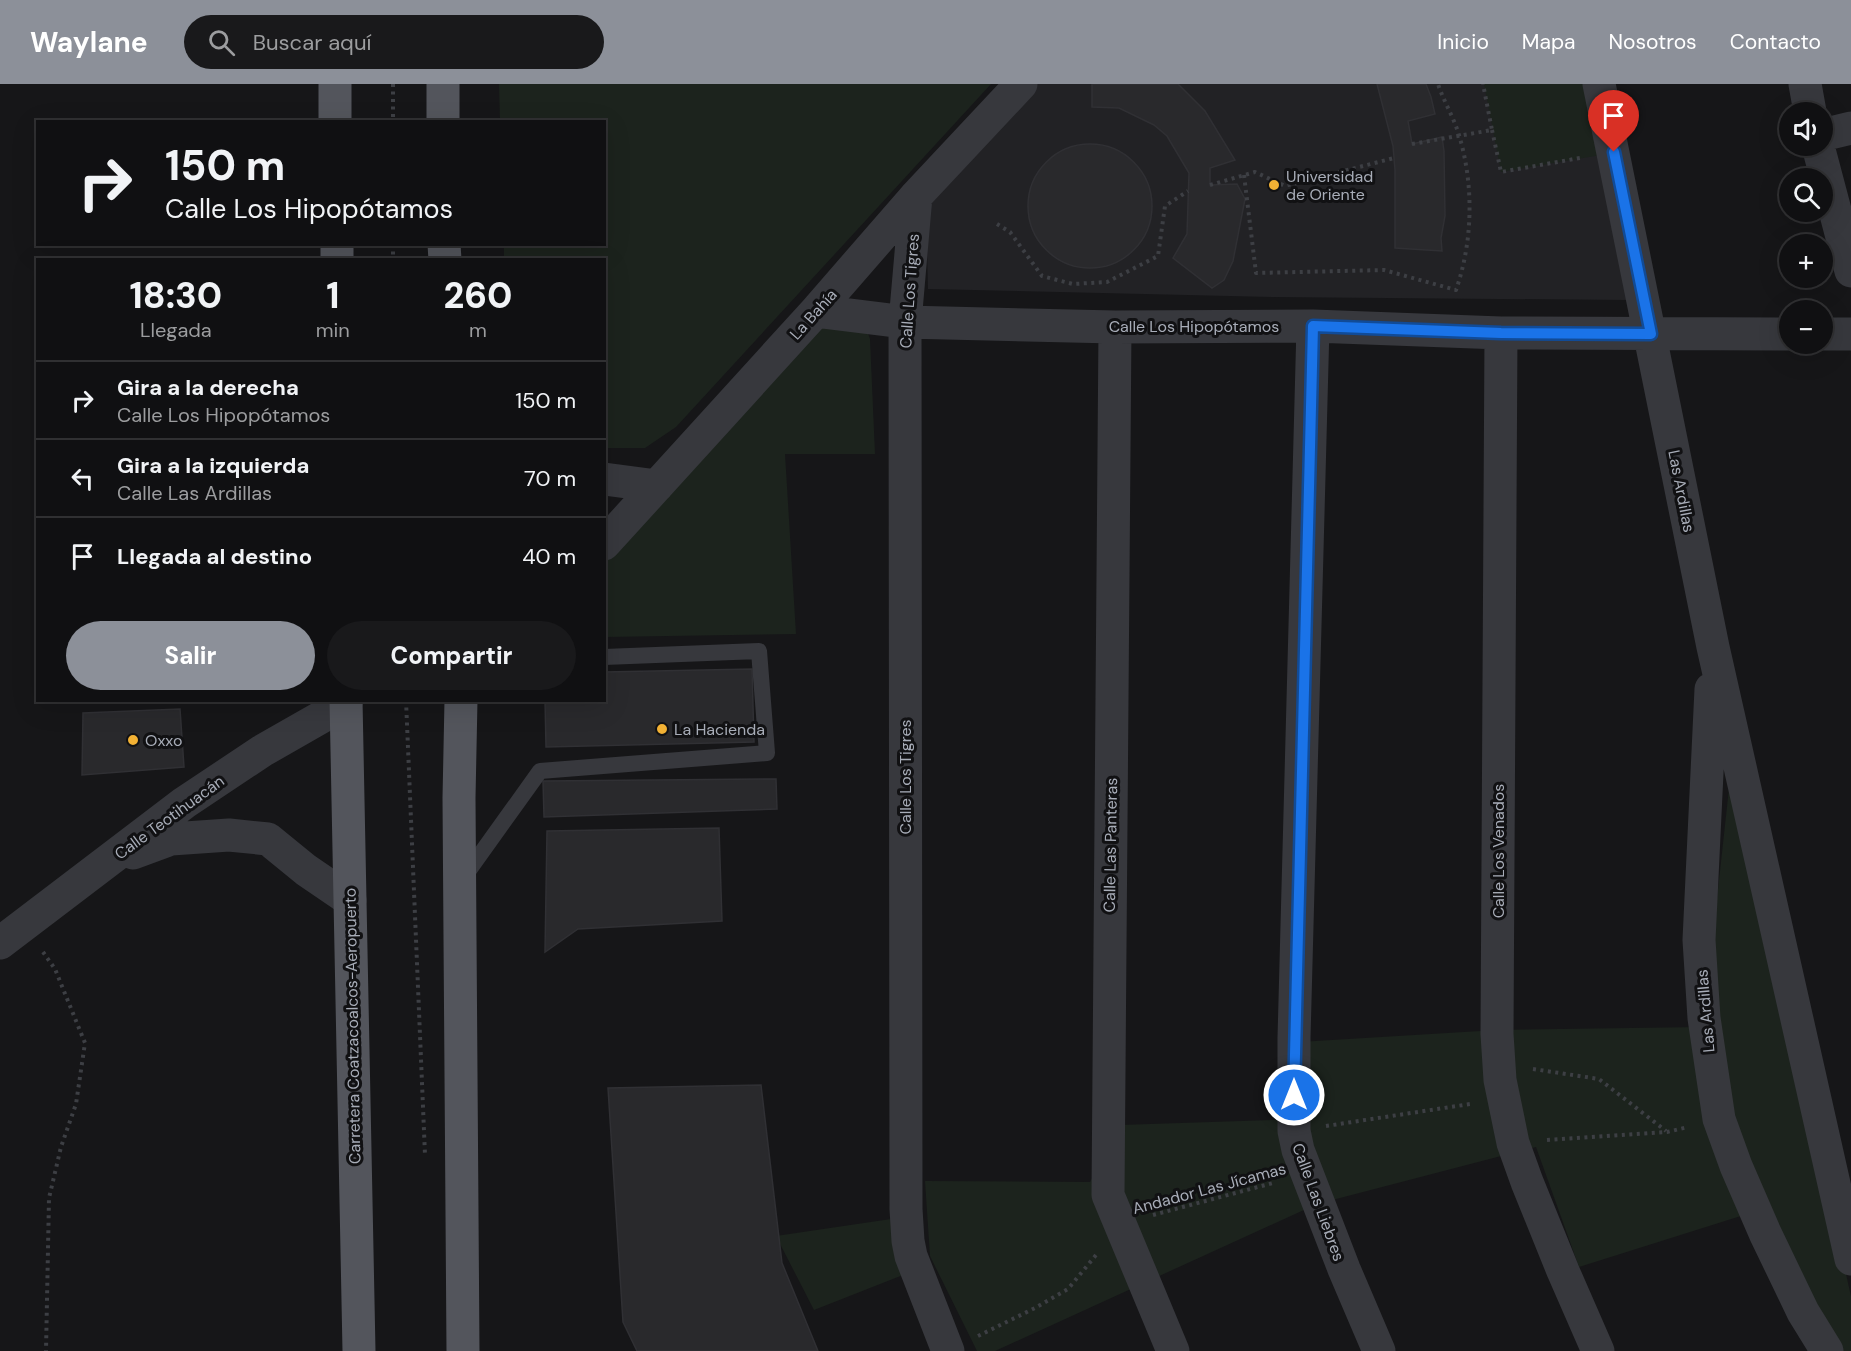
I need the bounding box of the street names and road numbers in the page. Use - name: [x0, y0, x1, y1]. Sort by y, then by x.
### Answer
- street label: Calle Los Tigres: [895, 233, 924, 349]
- street label: La Bahía: [785, 285, 842, 344]
- street label: Calle Los Hipopótamos: [1109, 316, 1279, 337]
- street label: Las Ardillas: [1663, 448, 1700, 534]
- street label: Calle Los Tigres: [895, 719, 916, 835]
- street label: Calle Teotihuacán: [110, 771, 228, 864]
- street label: Calle Las Panteras: [1099, 777, 1122, 913]
- street label: Calle Los Venados: [1488, 784, 1509, 918]
- street label: Carretera Coatzacoalcos-Aeropuerto: [340, 888, 365, 1164]
- street label: Las Ardillas: [1691, 968, 1720, 1053]
- street label: Calle Las Liebres: [1287, 1140, 1350, 1264]
- street label: Andador Las Jícamas: [1130, 1158, 1288, 1219]

